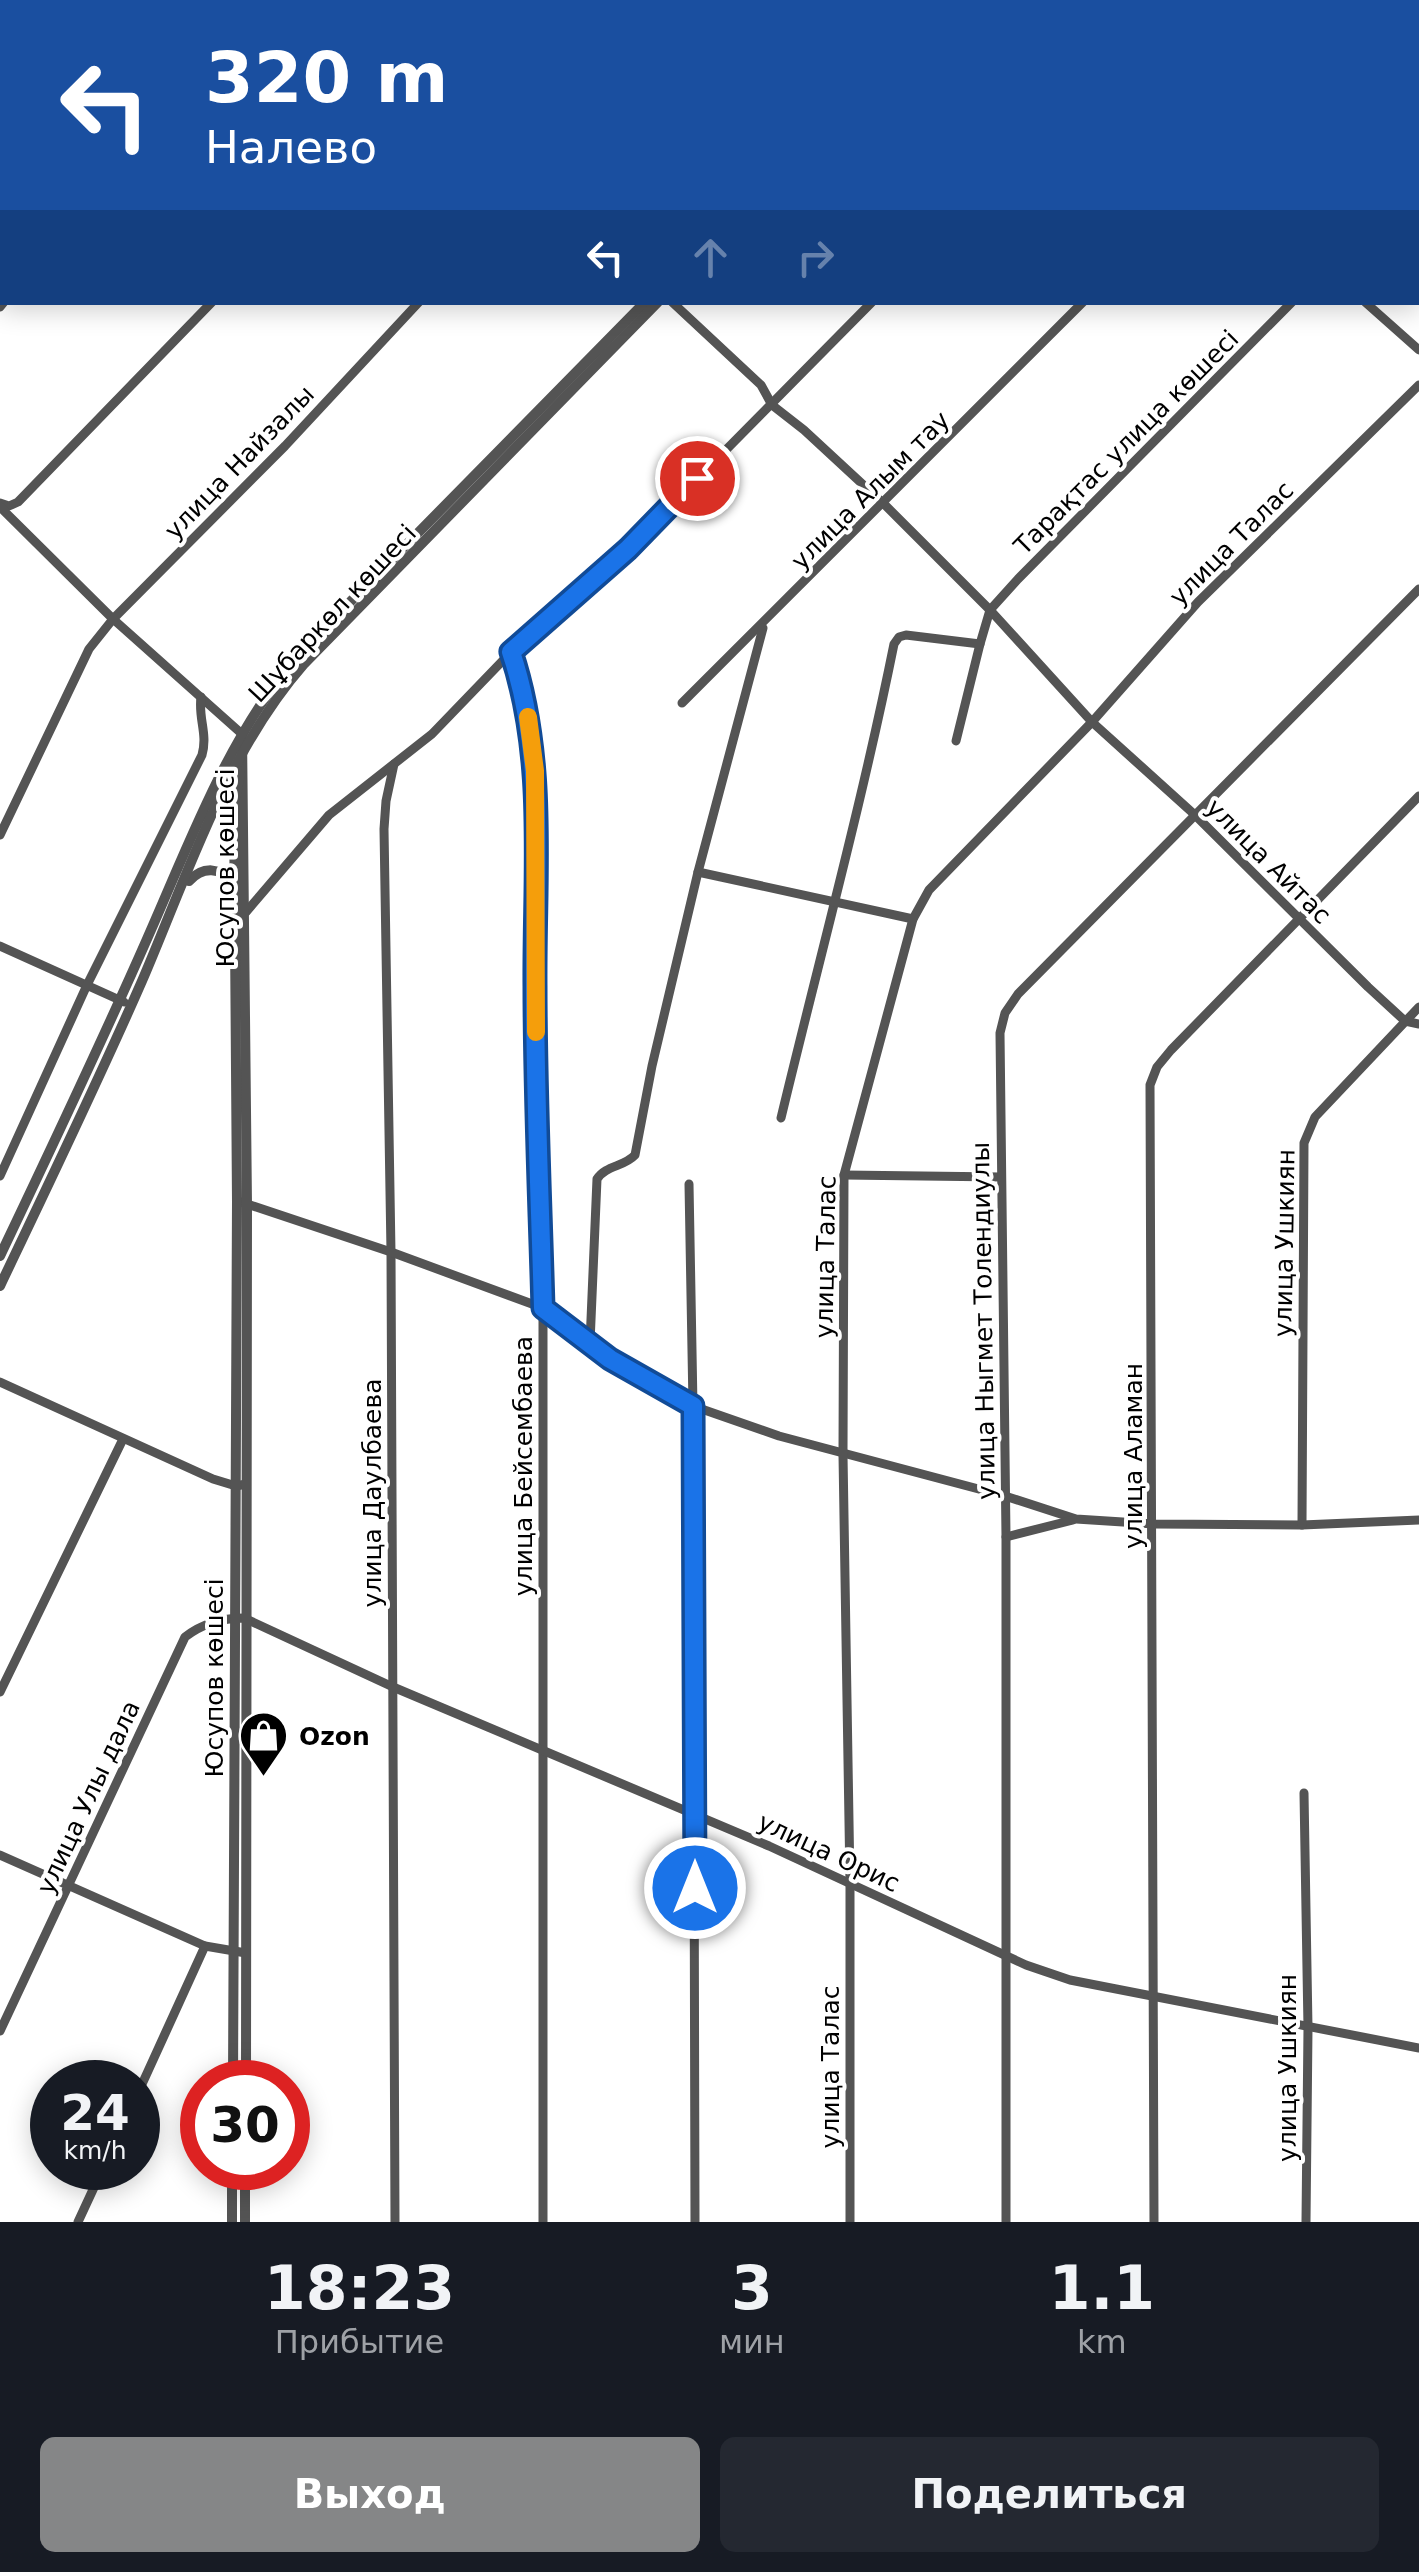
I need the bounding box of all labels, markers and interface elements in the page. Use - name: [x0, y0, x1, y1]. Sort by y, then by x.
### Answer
- text: 320 m: [205, 37, 448, 119]
- icon: left: [40, 40, 170, 170]
- text: Налево: [205, 121, 377, 174]
- icon: left: [578, 230, 633, 285]
- icon: ahead: [683, 230, 738, 285]
- icon: right: [788, 230, 843, 285]
- street label: Тарақтас улица көшесі: [1008, 324, 1244, 561]
- street label: улица Найзалы: [159, 380, 320, 545]
- street label: улица Алым тау: [785, 405, 956, 575]
- pin: [655, 436, 740, 521]
- icon: arrive: [670, 451, 725, 506]
- street label: улица Талас: [1163, 475, 1299, 611]
- street label: Шұбаркөл көшесі: [243, 519, 422, 708]
- street label: Юсупов көшесі: [211, 768, 240, 968]
- street label: улица Айтас: [1200, 793, 1337, 930]
- street label: улица Ныгмет Толендиулы: [966, 1142, 1001, 1500]
- street label: улица Ушкиян: [1268, 1149, 1301, 1337]
- street label: улица Талас: [810, 1175, 841, 1339]
- street label: улица Бейсембаева: [509, 1336, 538, 1596]
- street label: улица Аламан: [1119, 1363, 1148, 1549]
- street label: улица Даулбаева: [358, 1378, 387, 1608]
- street label: Юсупов көшесі: [200, 1578, 229, 1778]
- street label: улица Улы дала: [31, 1696, 146, 1899]
- shop icon: Ozon: [238, 1710, 290, 1778]
- place label: Ozon: [299, 1722, 370, 1751]
- street label: улица Орис: [753, 1807, 904, 1898]
- position arrow: [643, 1836, 747, 1940]
- street label: улица Ушкиян: [1273, 1974, 1302, 2162]
- street label: улица Талас: [816, 1986, 845, 2148]
- speed limit sign: 30: [180, 2060, 310, 2190]
- text: 24: [60, 2084, 130, 2142]
- text: km/h: [63, 2136, 127, 2165]
- text: 18:23: [264, 2253, 455, 2323]
- text: 3: [731, 2253, 773, 2323]
- text: 1.1: [1049, 2253, 1155, 2323]
- text: Прибытие: [275, 2323, 444, 2361]
- text: мин: [719, 2323, 785, 2361]
- text: km: [1077, 2323, 1127, 2361]
- button: Выход: [40, 2437, 700, 2552]
- button: Поделиться: [720, 2437, 1379, 2552]

